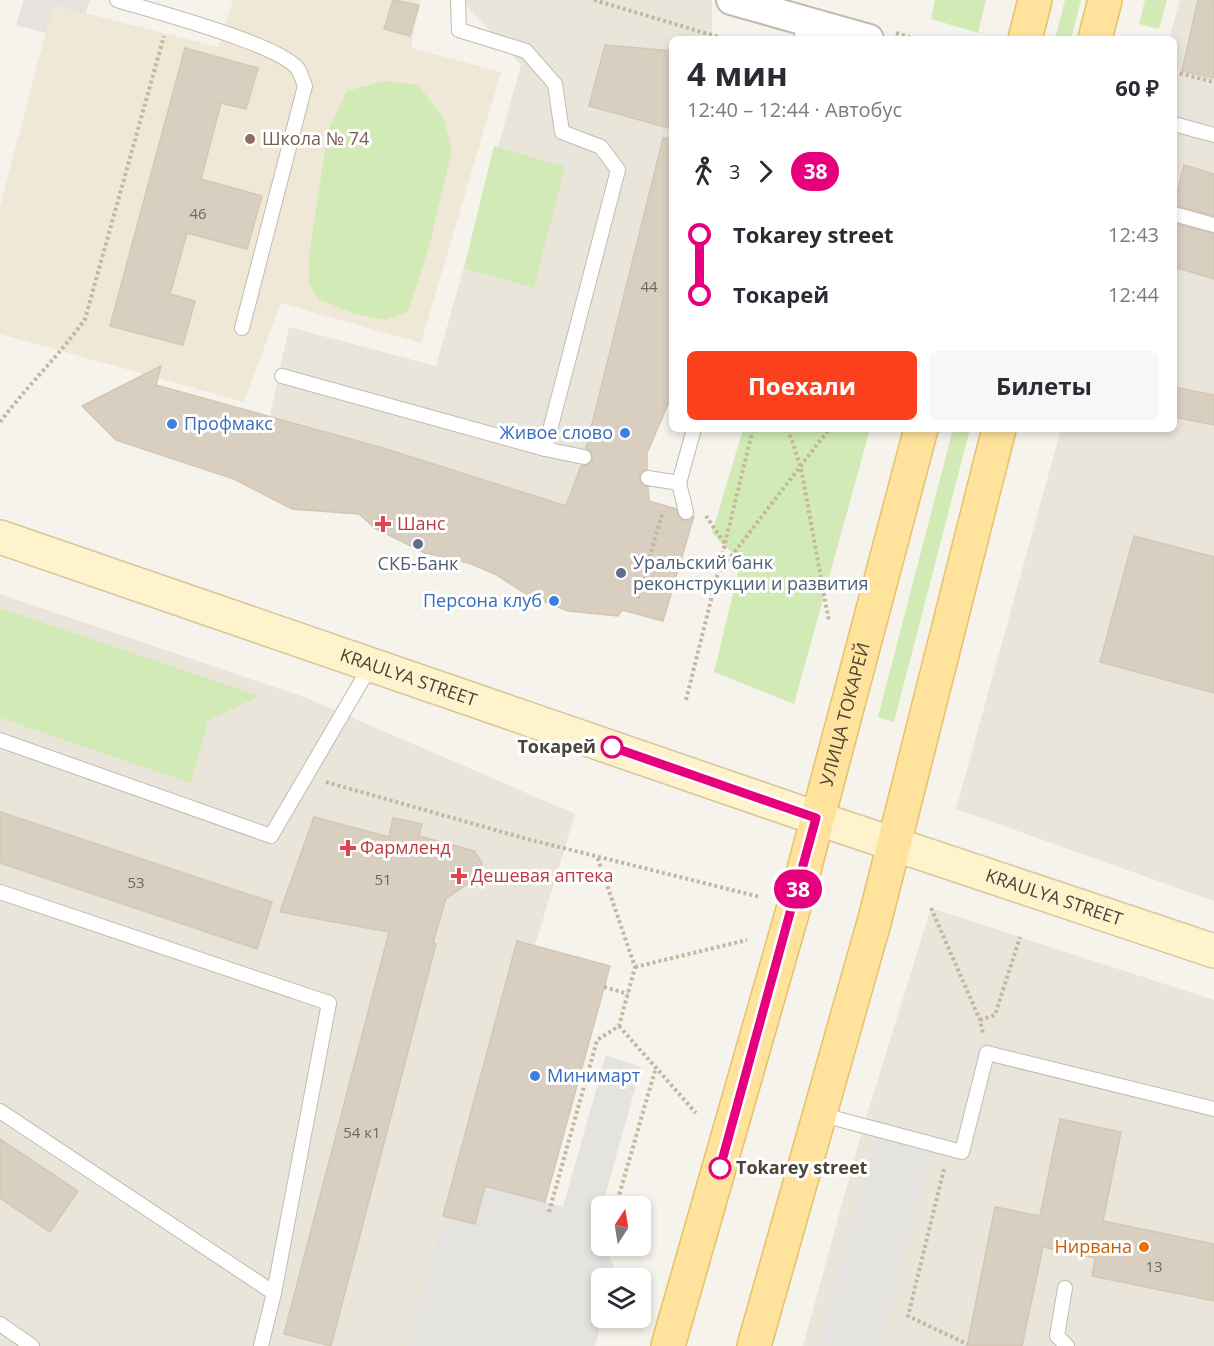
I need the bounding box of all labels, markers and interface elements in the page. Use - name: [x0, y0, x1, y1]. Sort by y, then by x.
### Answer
- text: 4 мин: [687, 51, 788, 96]
- text: 60 ₽: [1115, 72, 1159, 102]
- text: 12:40 – 12:44 · Автобус: [687, 96, 902, 123]
- place label: Школа № 74: [262, 126, 369, 150]
- marker: Школа № 74: [243, 132, 257, 146]
- icon: walk: [687, 155, 720, 188]
- icon: forward: [749, 155, 782, 188]
- text: 38: [803, 157, 827, 185]
- text: 3: [729, 158, 740, 185]
- house number: 46: [189, 203, 207, 223]
- text: Tokarey street: [733, 219, 894, 249]
- text: 12:43: [1108, 221, 1159, 248]
- house number: 44: [640, 276, 658, 296]
- text: Токарей: [733, 279, 829, 309]
- text: 12:44: [1108, 281, 1159, 308]
- button: Поехали: [687, 351, 917, 420]
- button: Билеты: [929, 351, 1159, 420]
- place label: Профмакс: [184, 411, 273, 435]
- marker: Профмакс: [165, 417, 179, 431]
- place label: Живое слово: [500, 420, 613, 444]
- marker: Живое слово: [618, 426, 632, 440]
- place label: Шанс: [397, 511, 446, 535]
- marker: Шанс: [374, 515, 392, 533]
- marker: СКБ-Банк: [411, 537, 425, 551]
- place label: Уральский банк реконструкции и развития: [633, 550, 868, 595]
- place label: СКБ-Банк: [378, 551, 459, 575]
- marker: Уральский банк реконструкции и развития: [614, 566, 628, 580]
- place label: Персона клуб: [423, 588, 542, 612]
- marker: Персона клуб: [547, 594, 561, 608]
- street label: УЛИЦА ТОКАРЕЙ: [814, 640, 875, 789]
- street label: KRAULYA STREET: [337, 642, 480, 711]
- place label: Токарей: [517, 734, 596, 758]
- marker: Токарей: [601, 736, 623, 758]
- place label: Фармленд: [360, 835, 451, 859]
- marker: Фармленд: [341, 841, 355, 855]
- place label: Дешевая аптека: [471, 863, 614, 887]
- street label: KRAULYA STREET: [983, 863, 1126, 931]
- house number: 51: [374, 869, 392, 889]
- marker: Дешевая аптека: [452, 869, 466, 883]
- line badge: 38: [771, 870, 825, 908]
- house number: 53: [127, 872, 145, 892]
- text: 38: [786, 875, 810, 903]
- place label: Минимарт: [547, 1063, 641, 1087]
- marker: Минимарт: [528, 1069, 542, 1083]
- house number: 54 к1: [343, 1122, 381, 1142]
- place label: Tokarey street: [736, 1155, 868, 1179]
- marker: Tokarey street: [709, 1157, 731, 1179]
- north arrow: [591, 1196, 651, 1256]
- map controls: [591, 1196, 651, 1328]
- place label: Нирвана: [1055, 1234, 1132, 1258]
- marker: Нирвана: [1137, 1240, 1151, 1254]
- house number: 13: [1145, 1256, 1163, 1276]
- button: layers: [591, 1268, 651, 1328]

